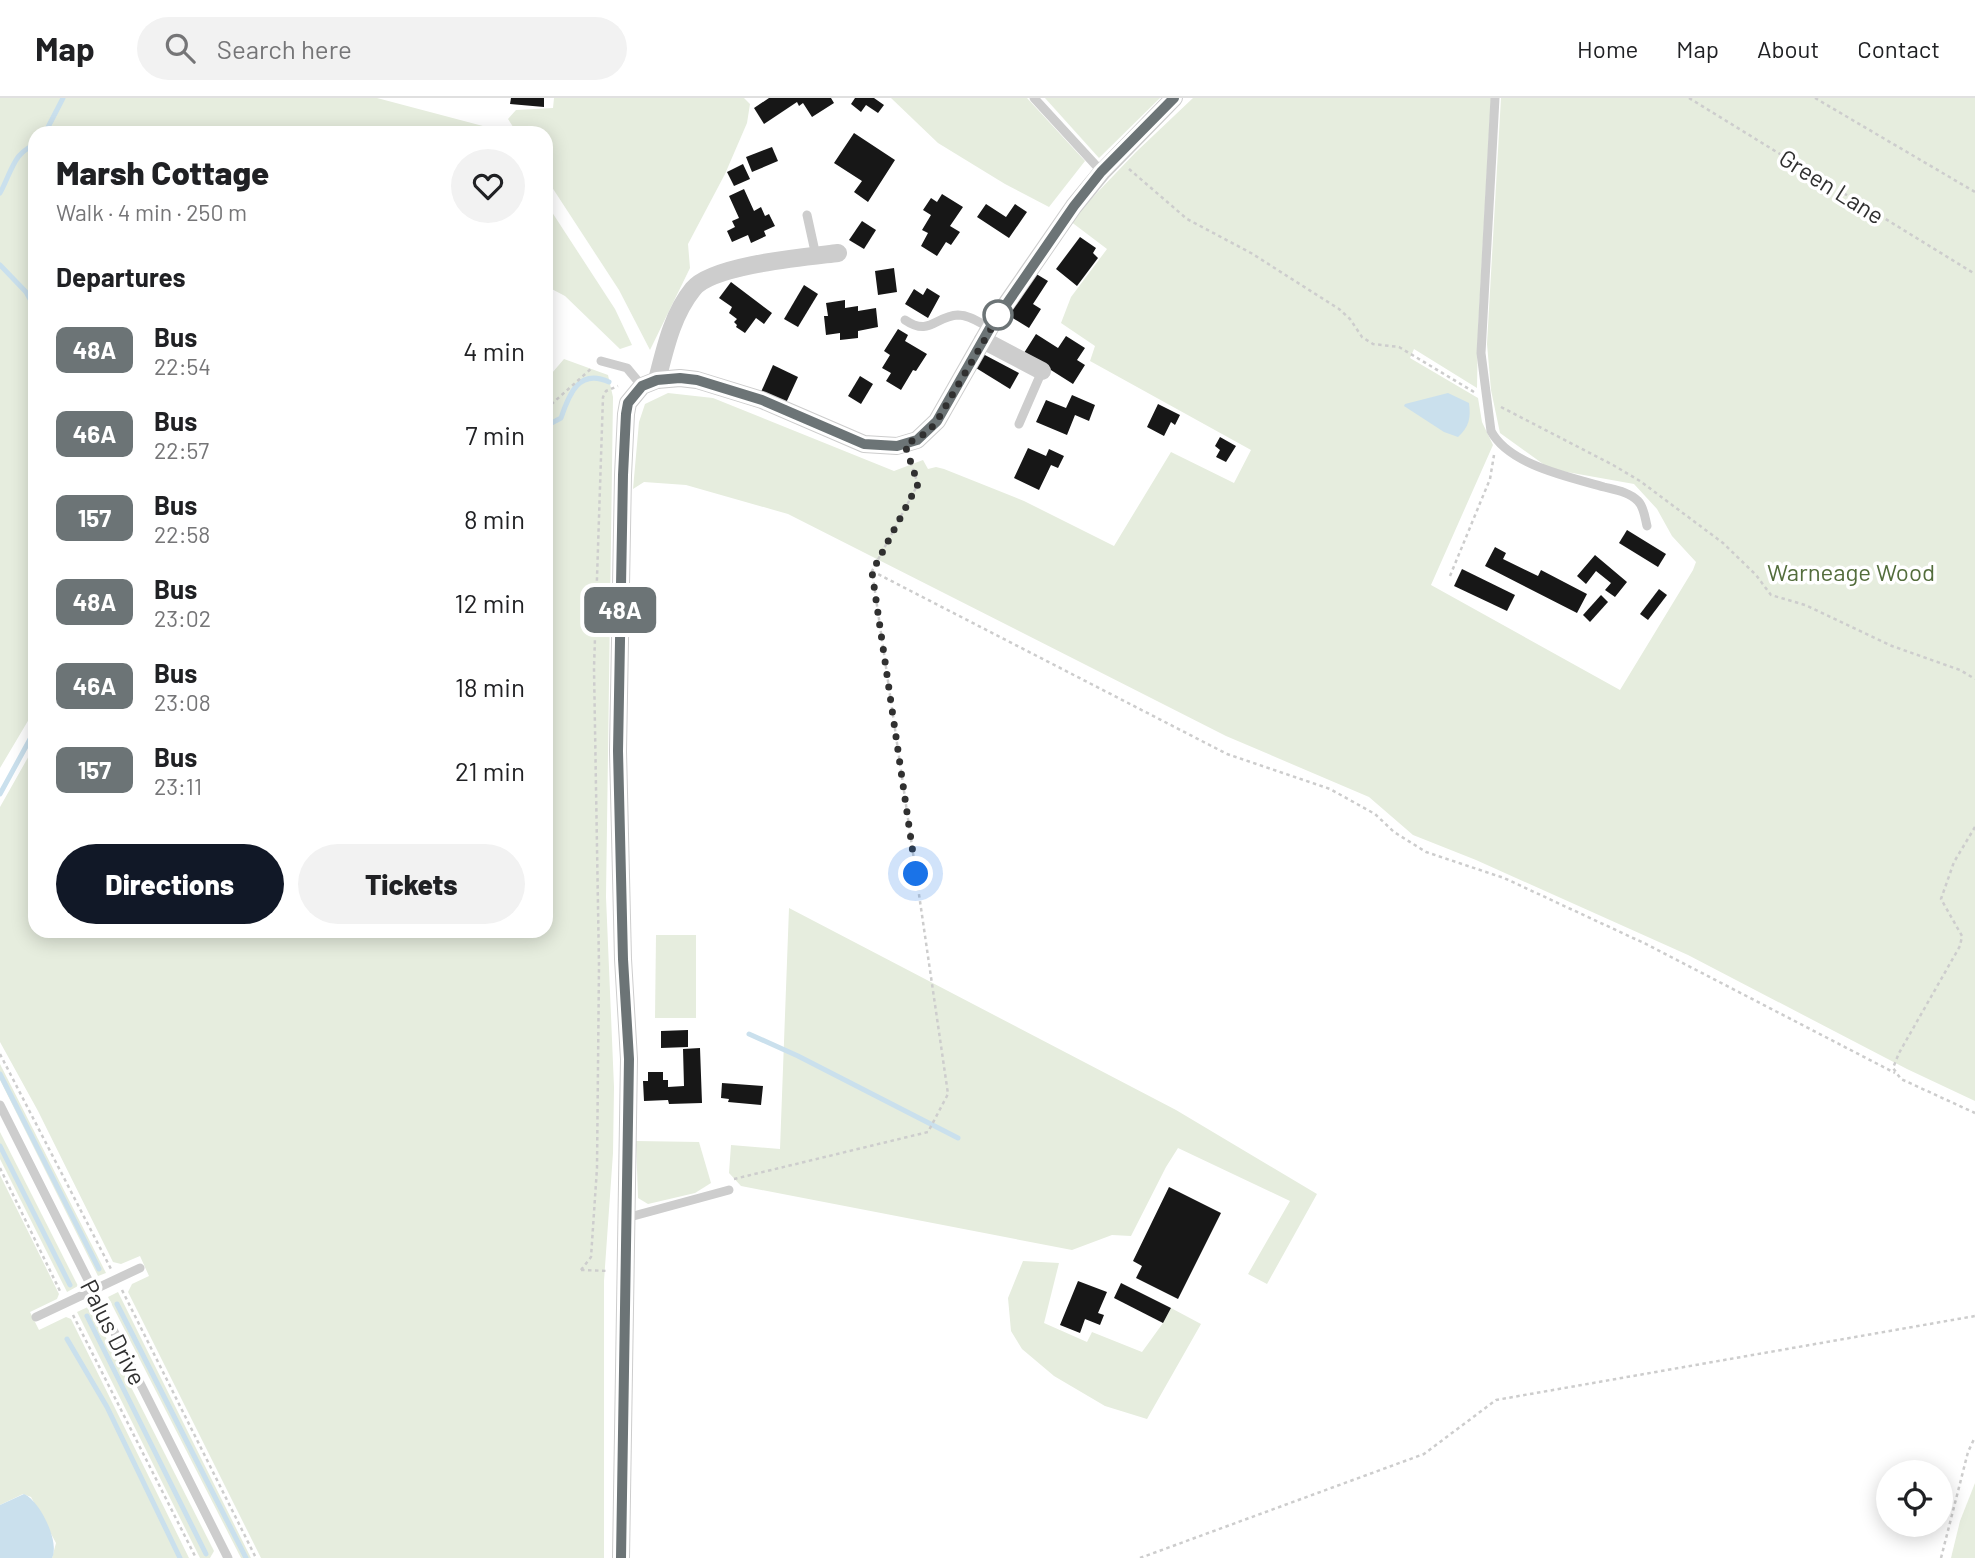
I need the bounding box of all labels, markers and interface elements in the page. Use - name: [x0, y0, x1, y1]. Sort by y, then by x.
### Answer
- search box: [137, 17, 627, 80]
- text: Map: [35, 28, 95, 68]
- icon: search: [161, 29, 199, 67]
- text: Search here: [217, 33, 352, 64]
- text: Home: [1577, 34, 1638, 63]
- text: Map: [1676, 34, 1719, 63]
- text: About: [1757, 34, 1819, 63]
- text: Contact: [1857, 34, 1940, 63]
- street label: Green Lane: [1774, 142, 1890, 230]
- button: heart: [451, 149, 525, 223]
- text: Marsh Cottage: [56, 152, 269, 192]
- text: Walk · 4 min · 250 m: [56, 198, 247, 226]
- text: Departures: [56, 261, 186, 292]
- unlabelled marker: [983, 300, 1013, 330]
- text: Bus: [154, 321, 197, 352]
- text: 48A: [73, 335, 116, 364]
- text: 4 min: [463, 335, 525, 366]
- text: 22:54: [154, 352, 211, 380]
- text: Bus: [154, 405, 197, 436]
- text: 46A: [73, 419, 116, 448]
- text: 7 min: [465, 419, 525, 450]
- text: 22:57: [154, 436, 209, 464]
- text: Bus: [154, 489, 197, 520]
- text: 157: [78, 503, 111, 532]
- text: 8 min: [464, 503, 525, 534]
- text: 22:58: [154, 520, 210, 548]
- park label: Warneage Wood: [1767, 557, 1935, 586]
- text: Bus: [154, 573, 197, 604]
- text: 48A: [73, 587, 116, 616]
- text: 12 min: [455, 587, 525, 618]
- line badge: 48A: [580, 587, 660, 633]
- text: 48A: [598, 595, 642, 624]
- text: 23:02: [154, 604, 211, 632]
- text: Bus: [154, 657, 197, 688]
- text: 46A: [73, 671, 116, 700]
- text: 18 min: [455, 671, 525, 702]
- text: 23:08: [154, 688, 211, 716]
- text: Bus: [154, 741, 197, 772]
- text: 157: [78, 755, 111, 784]
- text: 21 min: [455, 755, 525, 786]
- text: 23:11: [154, 772, 202, 800]
- button: Directions: [56, 844, 284, 924]
- button: Tickets: [298, 844, 525, 924]
- your location: [898, 856, 933, 891]
- street label: Palus Drive: [75, 1274, 153, 1390]
- map controls: [1876, 1460, 1953, 1537]
- button: locate: [1876, 1460, 1953, 1537]

